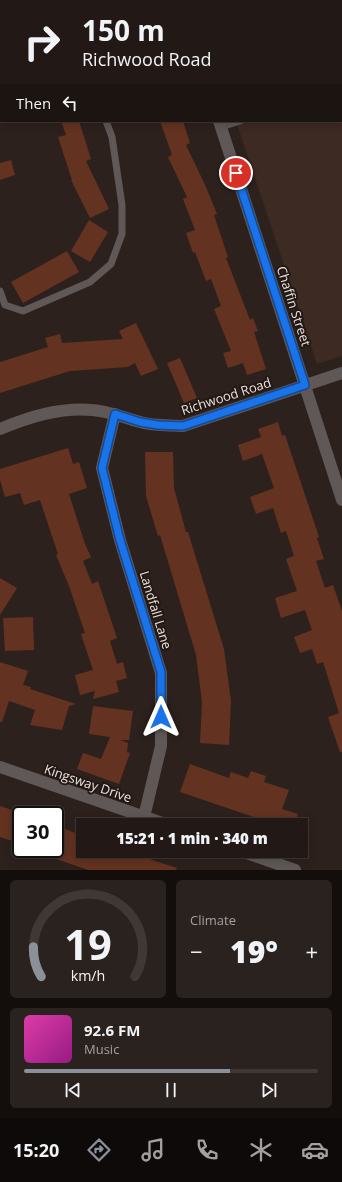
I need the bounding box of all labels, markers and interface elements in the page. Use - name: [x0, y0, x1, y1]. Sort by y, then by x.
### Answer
- text: 150 m: [82, 11, 165, 49]
- icon: right: [16, 16, 68, 68]
- text: Richwood Road: [82, 47, 212, 71]
- icon: left: [59, 92, 81, 114]
- text: Then: [16, 93, 51, 113]
- pin: [219, 156, 253, 190]
- icon: arrive: [225, 162, 247, 184]
- street label: Chaffin Street: [273, 264, 316, 349]
- street label: Richwood Road: [179, 373, 273, 419]
- street label: Landfall Lane: [136, 569, 176, 651]
- position arrow: [140, 696, 182, 738]
- street label: Kingsway Drive: [42, 760, 134, 806]
- speed limit sign: 30: [12, 806, 64, 858]
- text: 15:21 · 1 min · 340 m: [116, 828, 268, 848]
- text: Climate: [190, 911, 236, 929]
- text: 19: [64, 916, 112, 972]
- text: 19°: [230, 931, 278, 972]
- text: −: [190, 936, 203, 966]
- text: +: [305, 936, 318, 966]
- text: km/h: [71, 966, 105, 985]
- text: 92.6 FM: [84, 1020, 140, 1040]
- text: Music: [84, 1040, 119, 1058]
- icon: previous: [62, 1079, 84, 1101]
- icon: pause: [160, 1079, 182, 1101]
- icon: next: [258, 1079, 280, 1101]
- icon: directions: [85, 1136, 113, 1164]
- icon: music: [139, 1136, 167, 1164]
- icon: phone: [193, 1136, 221, 1164]
- icon: climate: [247, 1136, 275, 1164]
- icon: car: [301, 1136, 329, 1164]
- text: 15:20: [13, 1138, 59, 1162]

